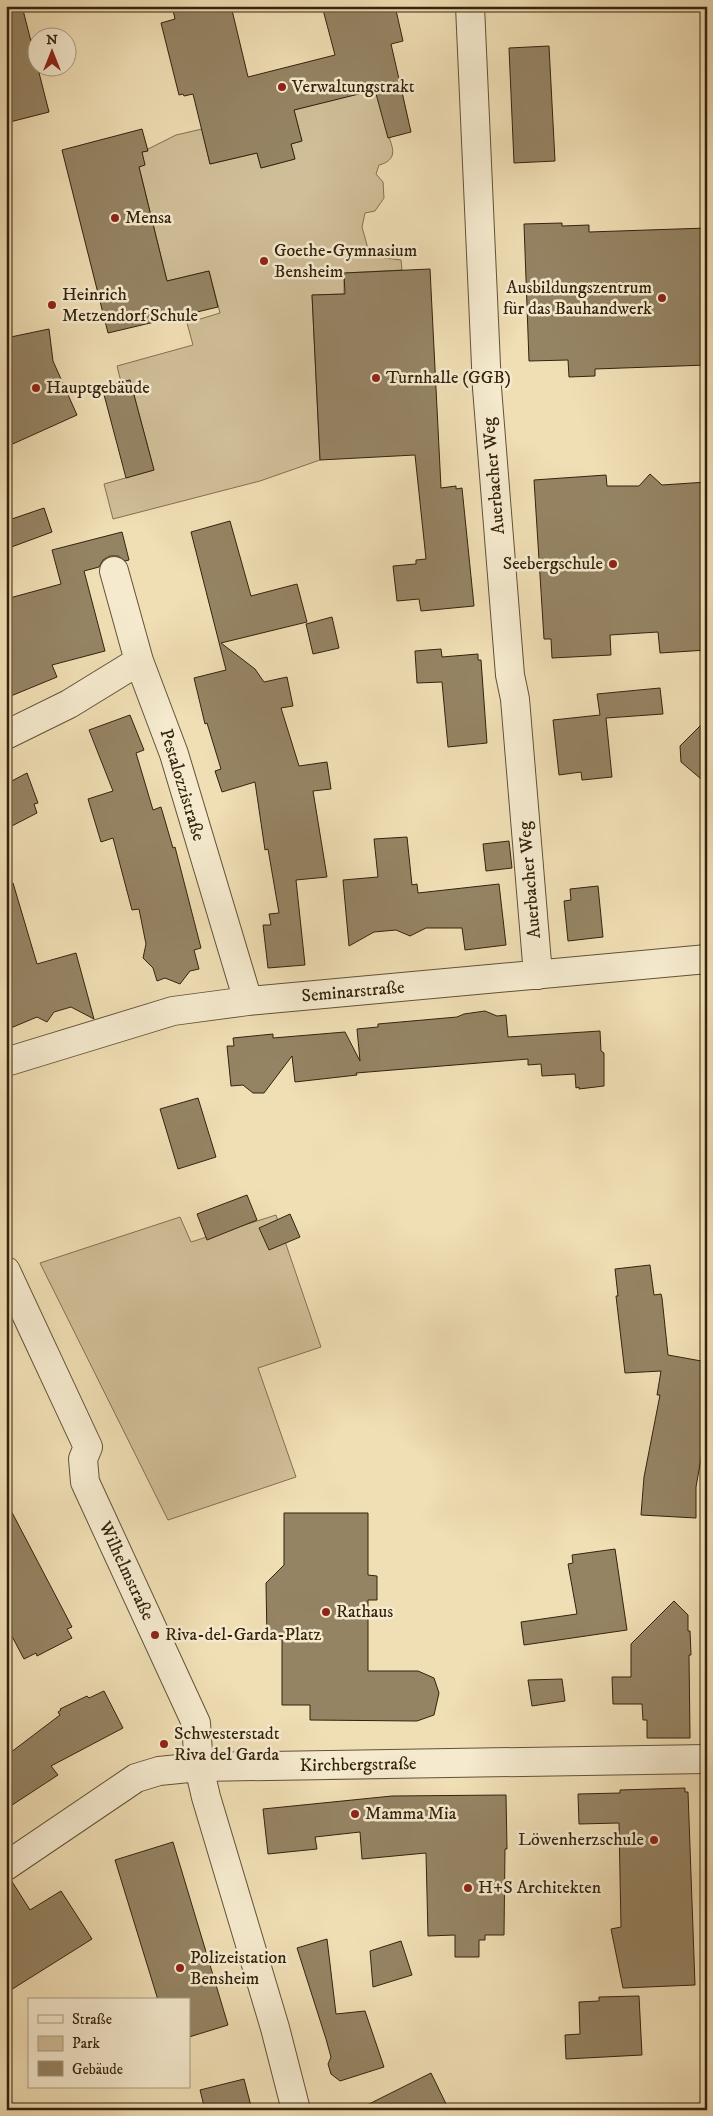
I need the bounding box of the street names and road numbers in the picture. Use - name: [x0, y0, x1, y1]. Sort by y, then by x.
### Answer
- street label: Auerbacher Weg: [478, 416, 510, 535]
- street label: Pestalozzistraße: [155, 726, 209, 844]
- street label: Auerbacher Weg: [514, 820, 546, 939]
- street label: Seminarstraße: [301, 977, 405, 1007]
- street label: Wilhelmstraße: [93, 1517, 159, 1624]
- street label: Kirchbergstraße: [299, 1753, 417, 1777]

